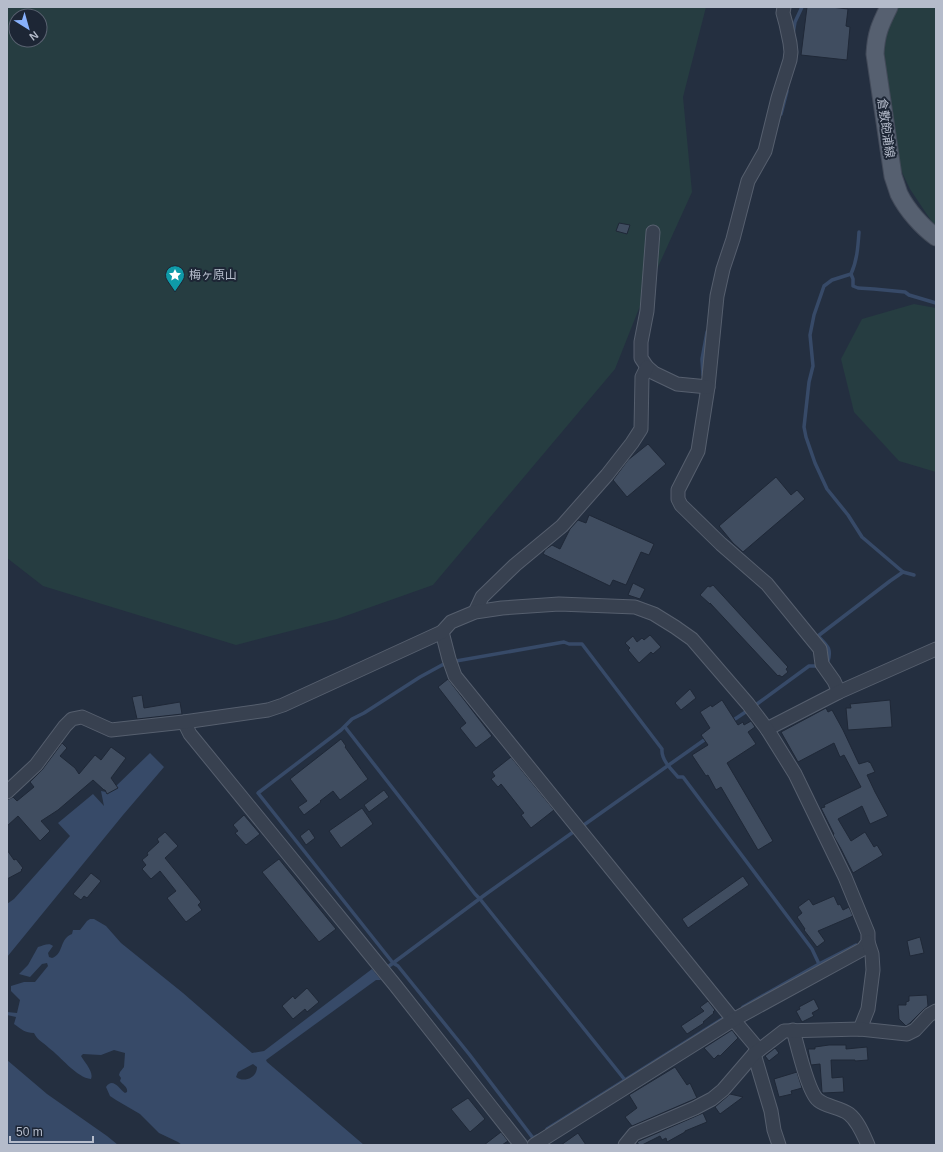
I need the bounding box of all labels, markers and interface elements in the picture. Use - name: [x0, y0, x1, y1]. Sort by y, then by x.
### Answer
- north arrow: [8, 8, 48, 48]
- text: N: [27, 29, 41, 43]
- street label: 倉敷飽浦線: [875, 97, 897, 159]
- place icon: 梅ヶ原山: [164, 264, 186, 292]
- place label: 梅ヶ原山: [189, 268, 237, 282]
- scale bar: [10, 1118, 93, 1144]
- text: 50 m: [16, 1125, 43, 1139]

